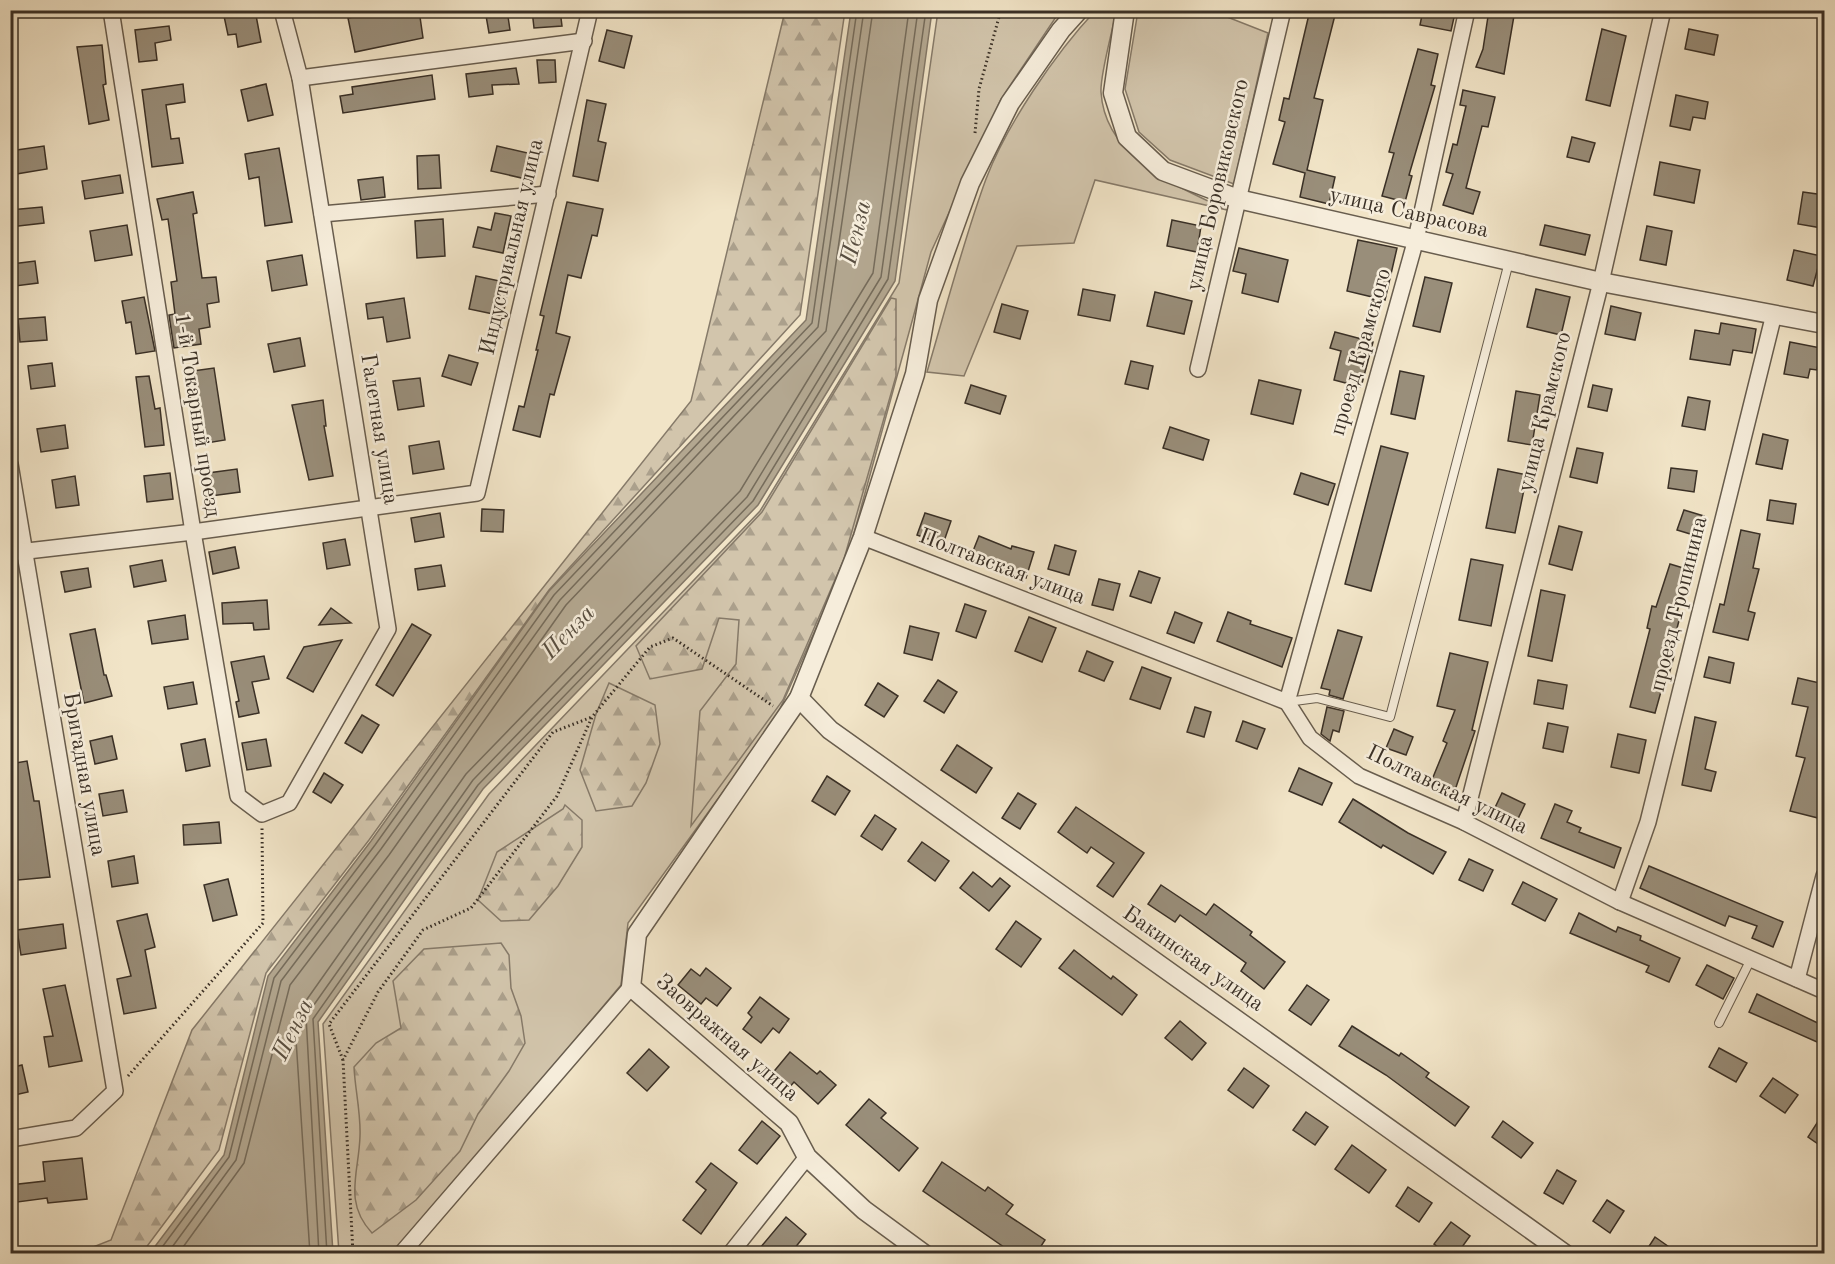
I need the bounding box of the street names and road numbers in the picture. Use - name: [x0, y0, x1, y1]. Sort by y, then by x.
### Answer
- street label: улица Боровиковского: [1183, 77, 1253, 293]
- street label: Индустриальная улица: [476, 137, 548, 357]
- street label: улица Саврасова: [1327, 184, 1491, 242]
- street label: проезд Крамского: [1327, 266, 1395, 438]
- street label: 1-й Токарный проезд: [170, 311, 224, 519]
- street label: улица Крамского: [1514, 330, 1576, 494]
- street label: Галетная улица: [356, 352, 402, 506]
- street label: проезд Тропинина: [1647, 514, 1711, 694]
- street label: Полтавская улица: [916, 525, 1088, 609]
- street label: Бригадная улица: [59, 690, 109, 858]
- street label: Полтавская улица: [1363, 741, 1531, 839]
- street label: Бакинская улица: [1118, 902, 1268, 1016]
- street label: Заовражная улица: [652, 970, 803, 1106]

